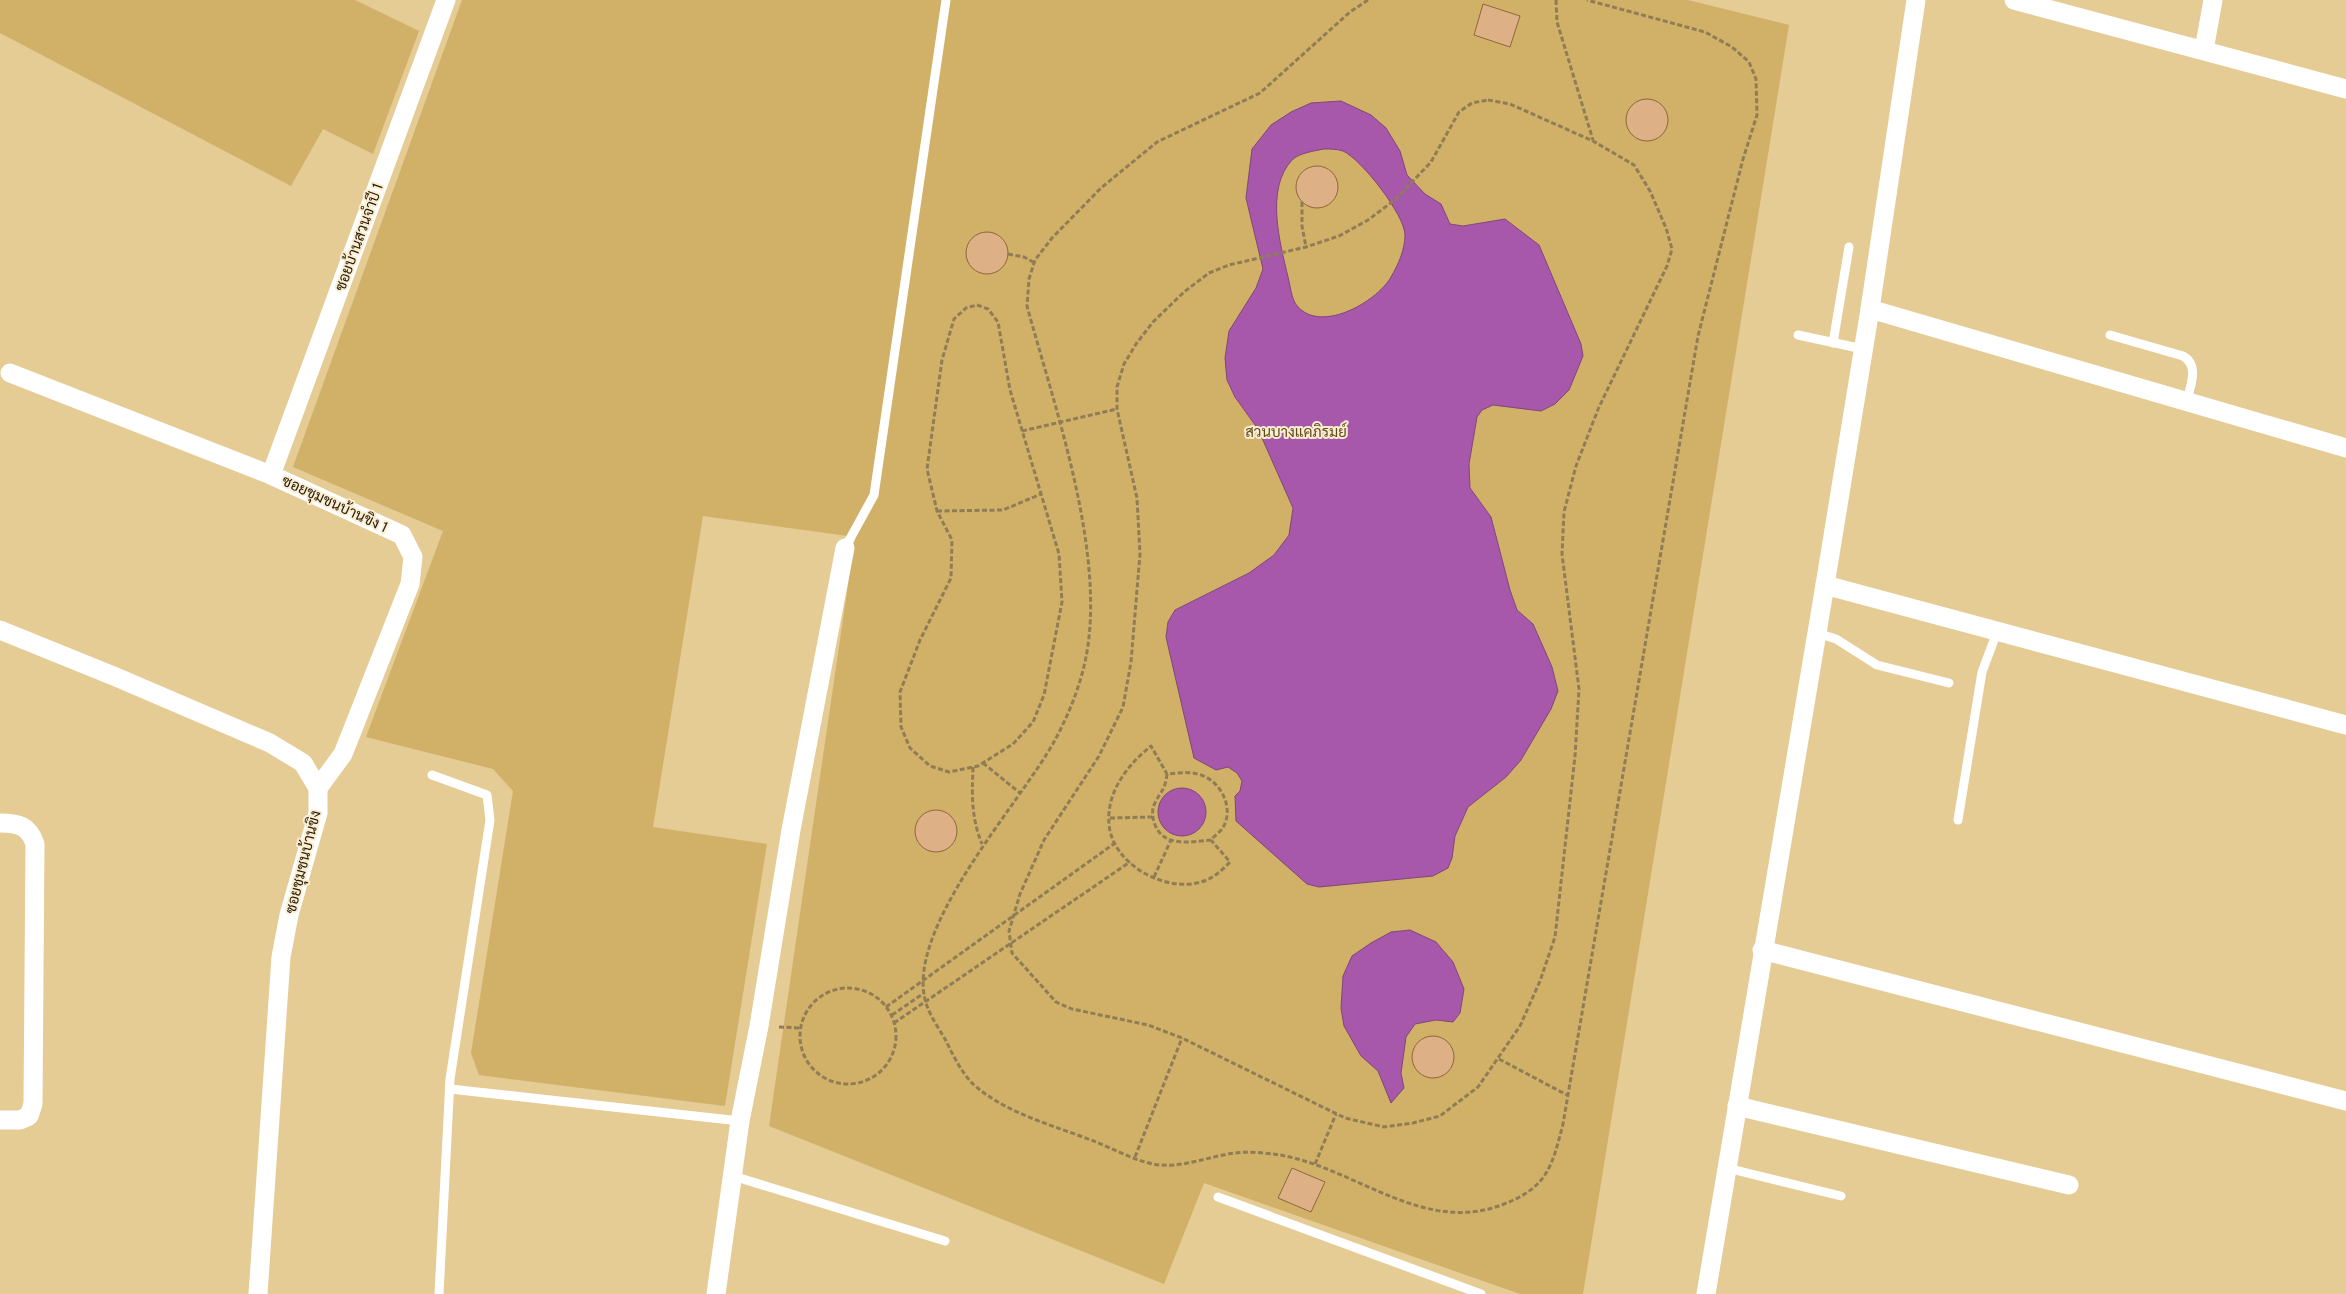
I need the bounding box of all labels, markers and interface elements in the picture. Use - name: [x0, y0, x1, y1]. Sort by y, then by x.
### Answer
- street label: ซอยบ้านสวนจำปี 1: [330, 180, 389, 294]
- park label: สวนบางแคภิรมย์: [1245, 422, 1347, 443]
- street label: ซอยชุมชนบ้านขิง 1: [278, 471, 391, 538]
- street label: ซอยชุมชนบ้านขิง: [280, 808, 326, 916]

